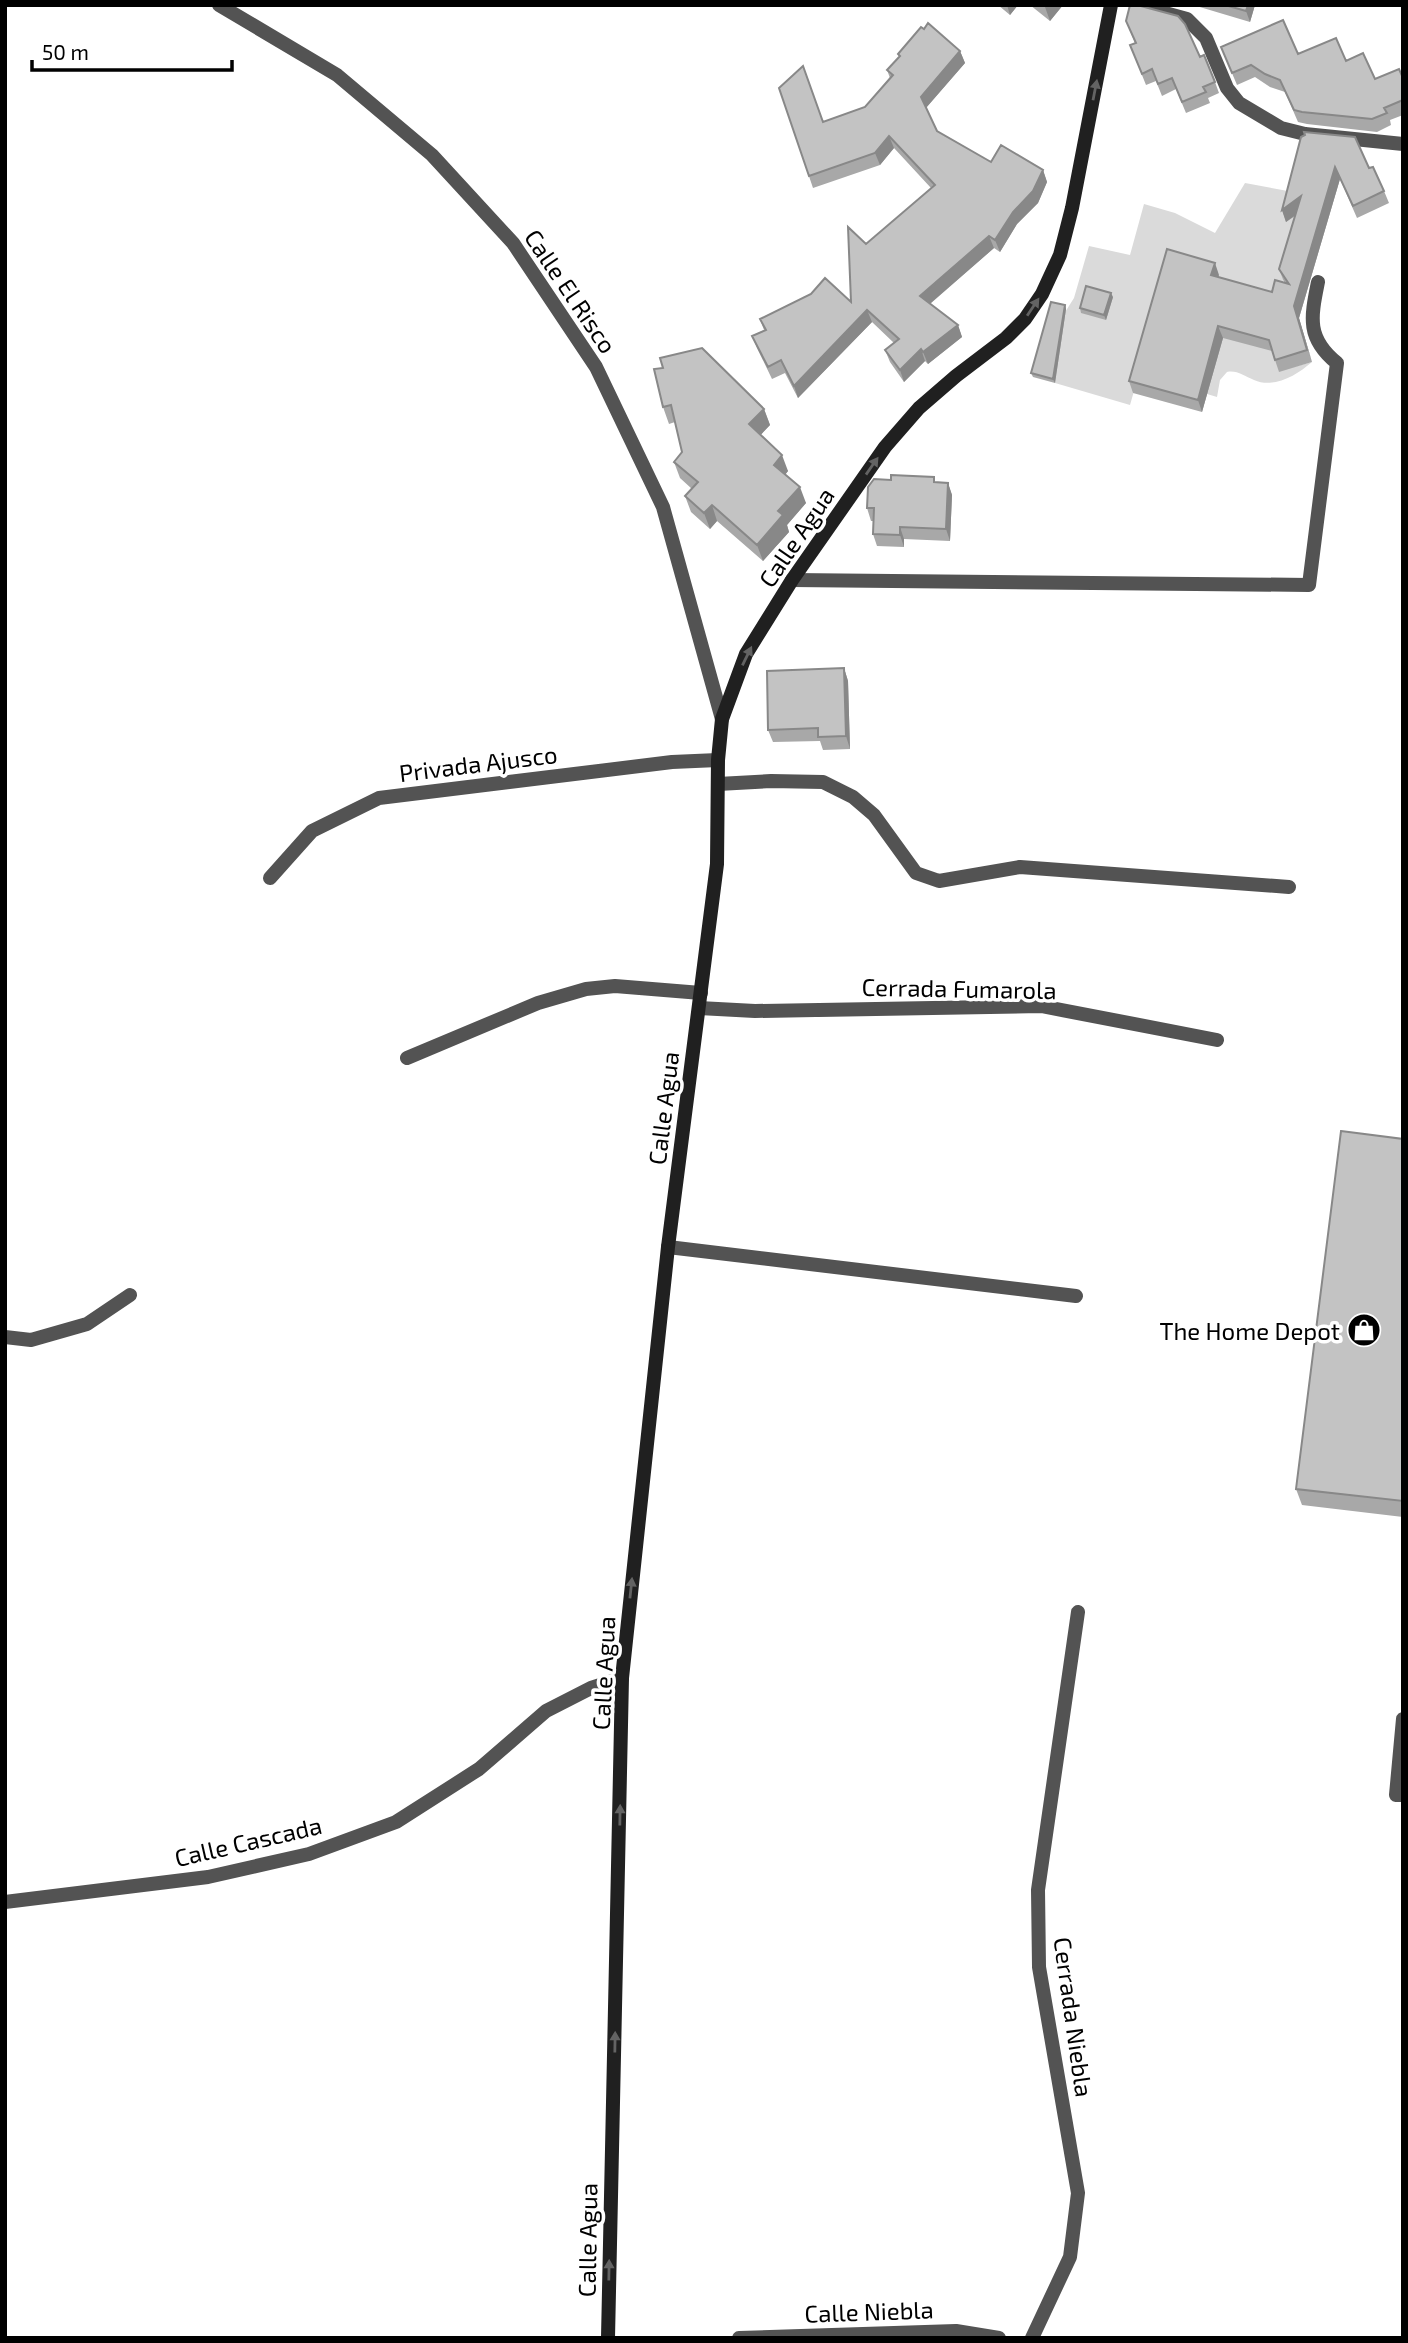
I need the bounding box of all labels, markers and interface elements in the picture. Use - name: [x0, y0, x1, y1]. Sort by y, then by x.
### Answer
- scale bar: [32, 28, 231, 72]
- text: 50 m: [42, 39, 89, 64]
- one-way arrow: [1089, 79, 1100, 101]
- street label: Calle El Risco: [519, 224, 623, 358]
- one-way arrow: [1026, 298, 1040, 316]
- one-way arrow: [865, 457, 879, 475]
- street label: Calle Agua: [752, 482, 840, 592]
- one-way arrow: [741, 646, 753, 666]
- street label: Privada Ajusco: [397, 739, 559, 787]
- street label: Cerrada Fumarola: [861, 972, 1057, 1004]
- street label: Calle Agua: [642, 1050, 684, 1166]
- shop icon: The Home Depot: [1345, 1311, 1383, 1349]
- place label: The Home Depot: [1159, 1316, 1340, 1345]
- one-way arrow: [626, 1577, 637, 1599]
- street label: Calle Agua: [586, 1615, 620, 1731]
- one-way arrow: [614, 1803, 626, 1825]
- street label: Calle Cascada: [172, 1810, 324, 1872]
- street label: Cerrada Niebla: [1048, 1935, 1100, 2099]
- one-way arrow: [609, 2031, 620, 2053]
- street label: Calle Agua: [572, 2183, 602, 2297]
- one-way arrow: [603, 2258, 615, 2280]
- street label: Calle Niebla: [804, 2294, 934, 2328]

